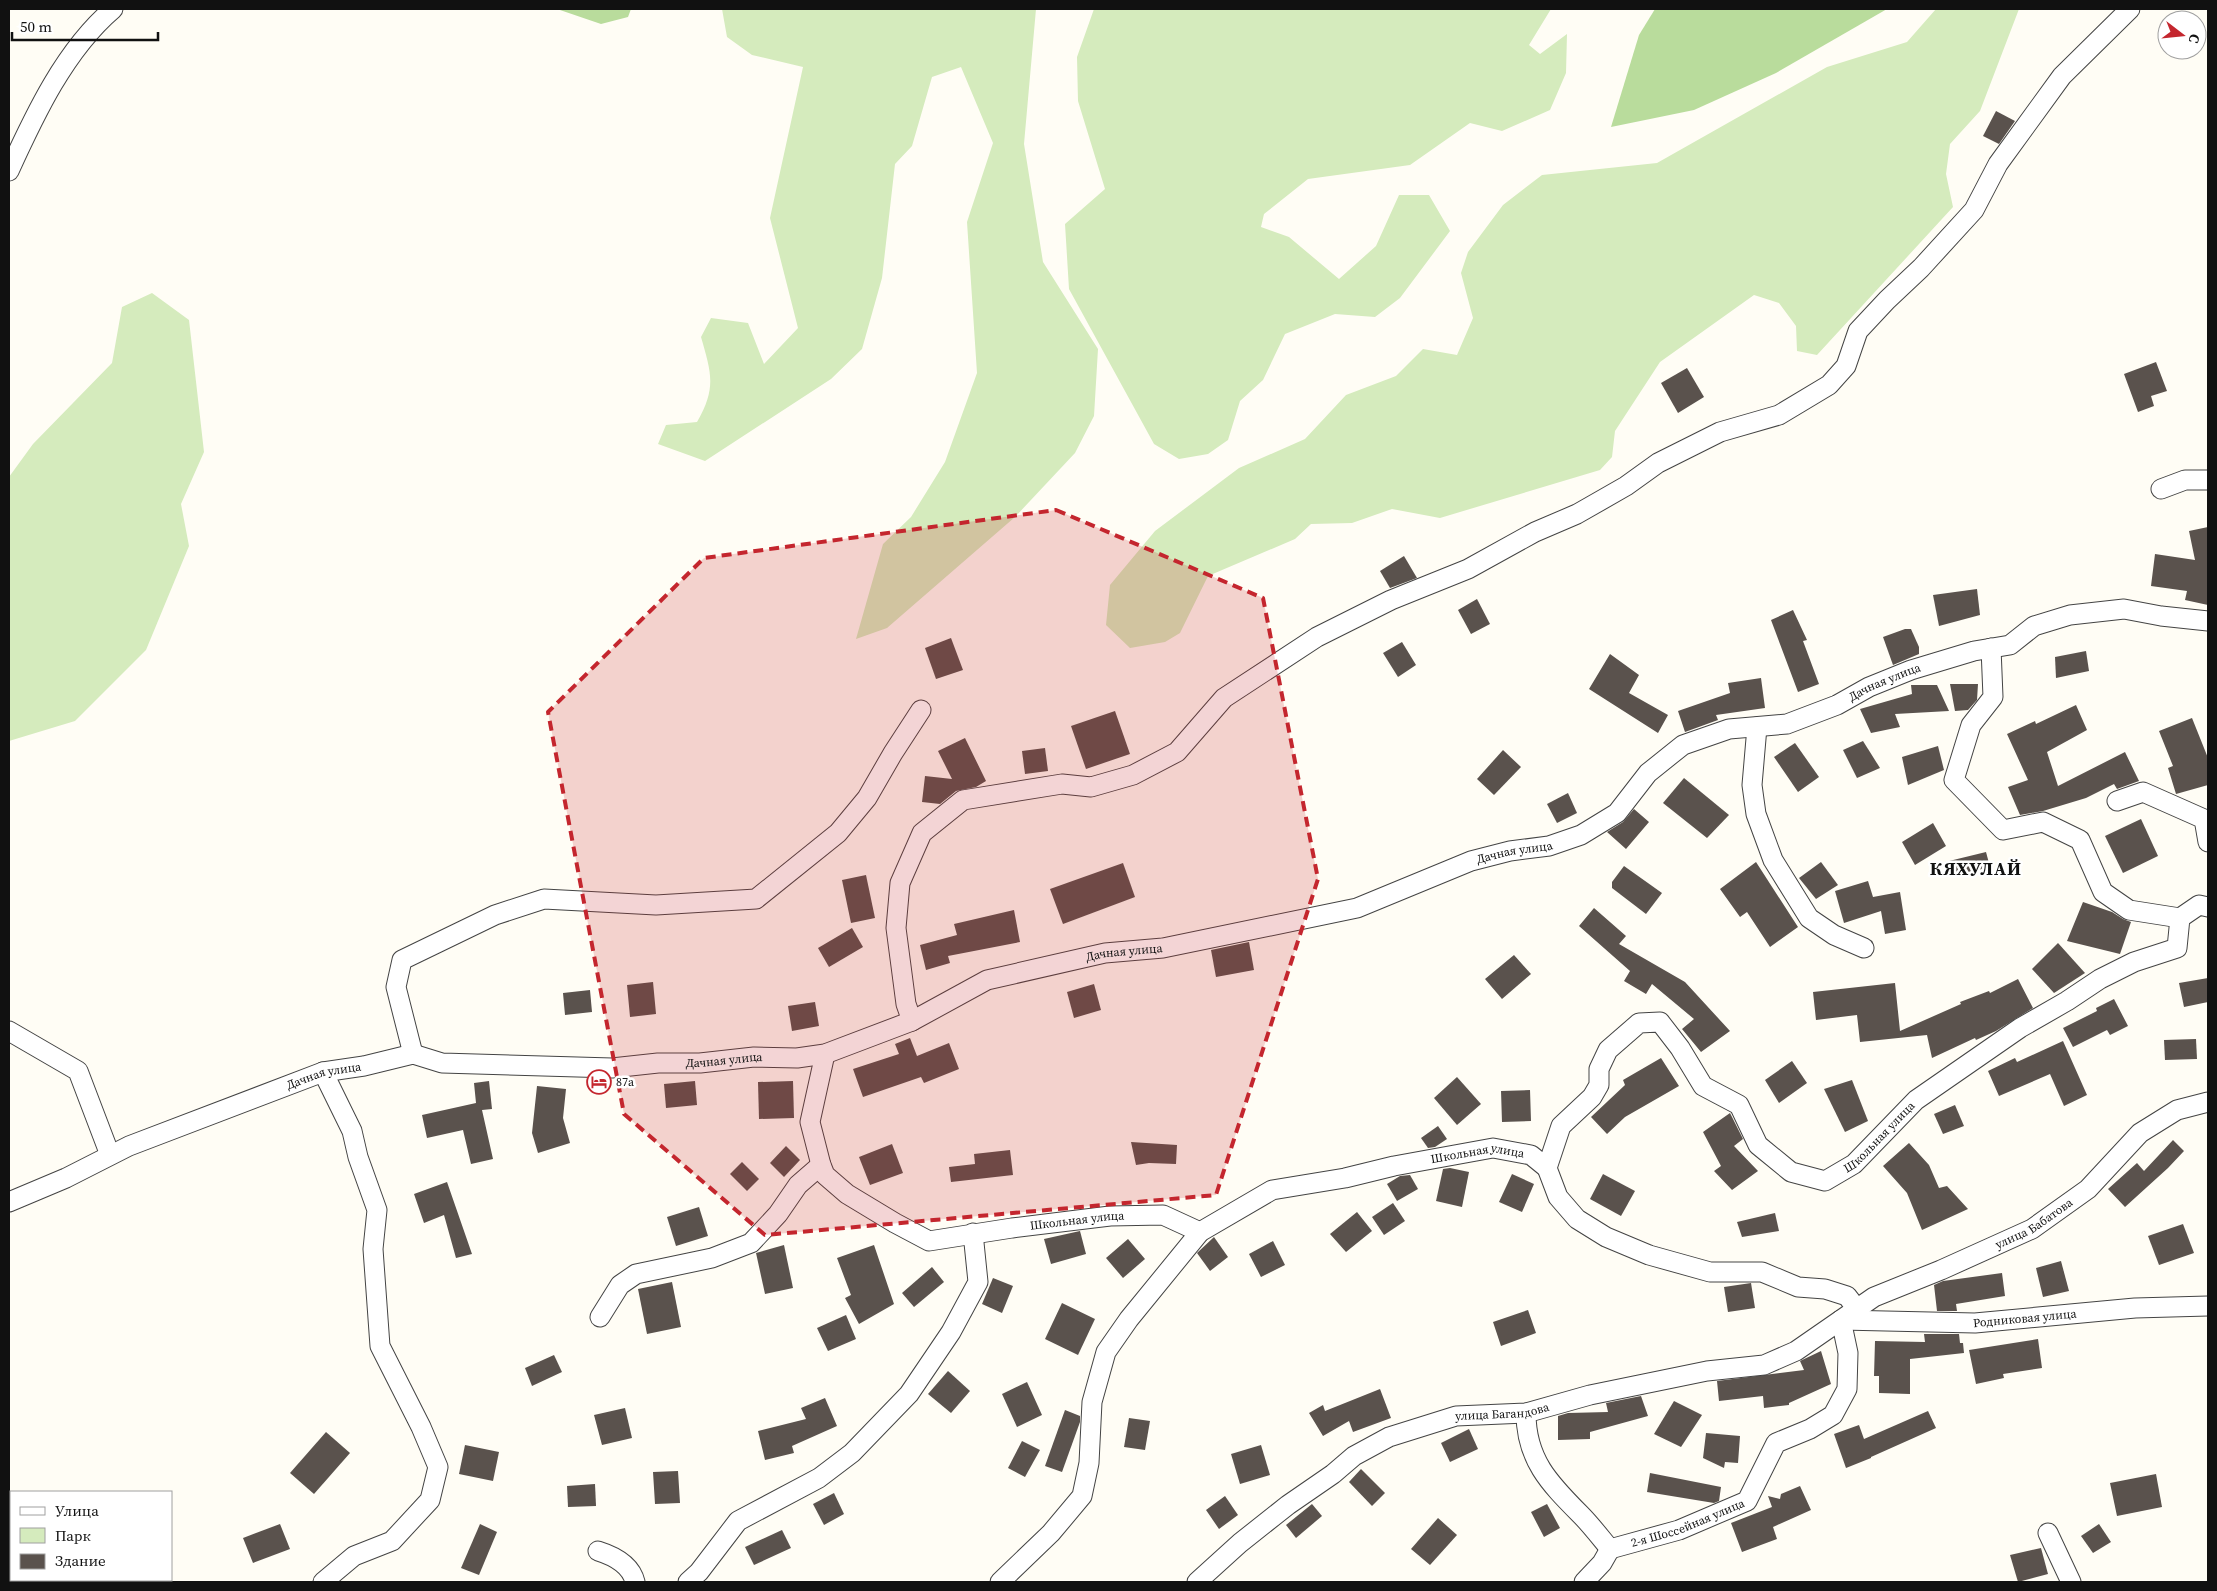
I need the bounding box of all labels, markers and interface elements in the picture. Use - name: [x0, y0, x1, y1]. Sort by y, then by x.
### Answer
- scale bar: [12, 10, 159, 42]
- north arrow: [2157, 10, 2207, 60]
- text: 50 m: [20, 16, 52, 37]
- text: С: [2184, 32, 2205, 46]
- street label: Дачная улица: [1846, 659, 1923, 705]
- street label: Дачная улица: [1475, 837, 1556, 867]
- district label: КЯХУЛАЙ: [1930, 856, 2022, 881]
- street label: Дачная улица: [1084, 940, 1164, 965]
- street label: Дачная улица: [686, 1049, 764, 1071]
- street label: Дачная улица: [284, 1058, 363, 1093]
- hotel icon: 87а: [586, 1069, 612, 1095]
- place label: 87а: [616, 1074, 635, 1090]
- street label: Школьная улица: [1841, 1097, 1919, 1176]
- street label: Школьная улица: [1429, 1140, 1527, 1167]
- street label: улица Бабатова: [1993, 1194, 2077, 1253]
- street label: Школьная улица: [1029, 1208, 1125, 1234]
- street label: Родниковая улица: [1972, 1305, 2078, 1331]
- street label: улица Багандова: [1455, 1399, 1552, 1424]
- legend: [10, 1491, 172, 1581]
- street label: 2-я Шоссейная улица: [1629, 1495, 1748, 1551]
- text: Улица: [55, 1500, 99, 1521]
- text: Парк: [55, 1525, 91, 1546]
- text: Здание: [55, 1550, 106, 1571]

